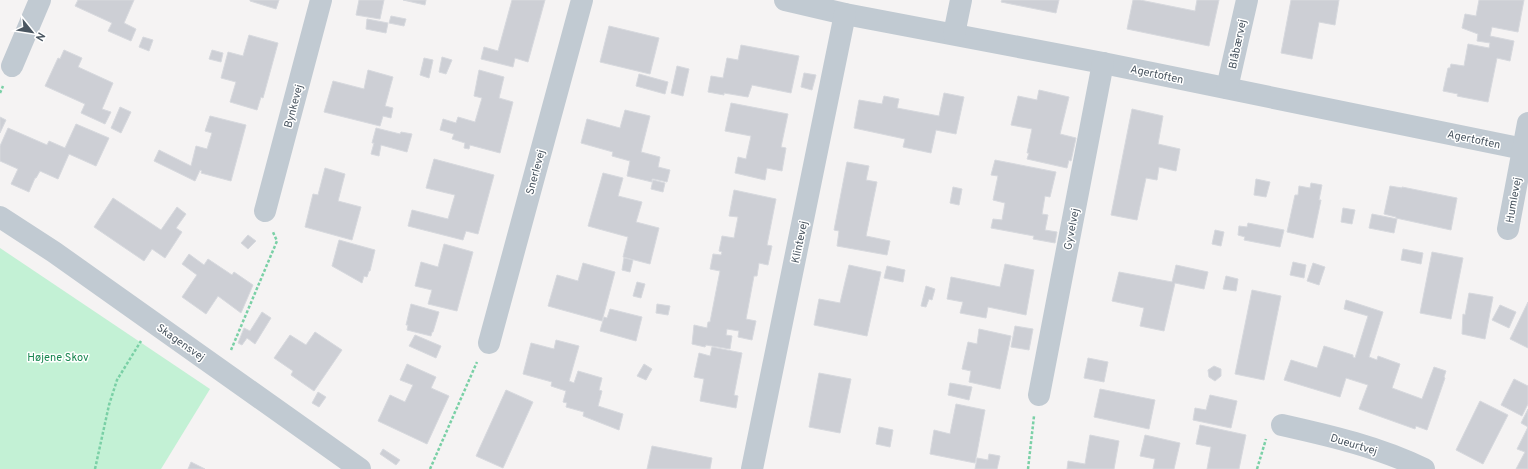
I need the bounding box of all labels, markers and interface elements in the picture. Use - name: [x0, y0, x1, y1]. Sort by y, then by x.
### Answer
- north arrow: [12, 12, 52, 52]
- street label: Blåbærvej: [1226, 18, 1250, 70]
- text: N: [32, 30, 48, 43]
- street label: Agertoften: [1129, 63, 1185, 87]
- street label: Bynkevej: [281, 83, 306, 130]
- street label: Agertoften: [1446, 128, 1502, 152]
- street label: Snerlevej: [523, 148, 549, 196]
- street label: Humlevej: [1503, 176, 1525, 224]
- street label: Gyvelvej: [1061, 207, 1083, 251]
- street label: Klintevej: [789, 220, 811, 265]
- street label: Skagensvej: [154, 321, 207, 365]
- park label: Højene Skov: [27, 351, 89, 365]
- street label: Dueurtvej: [1328, 431, 1379, 459]

